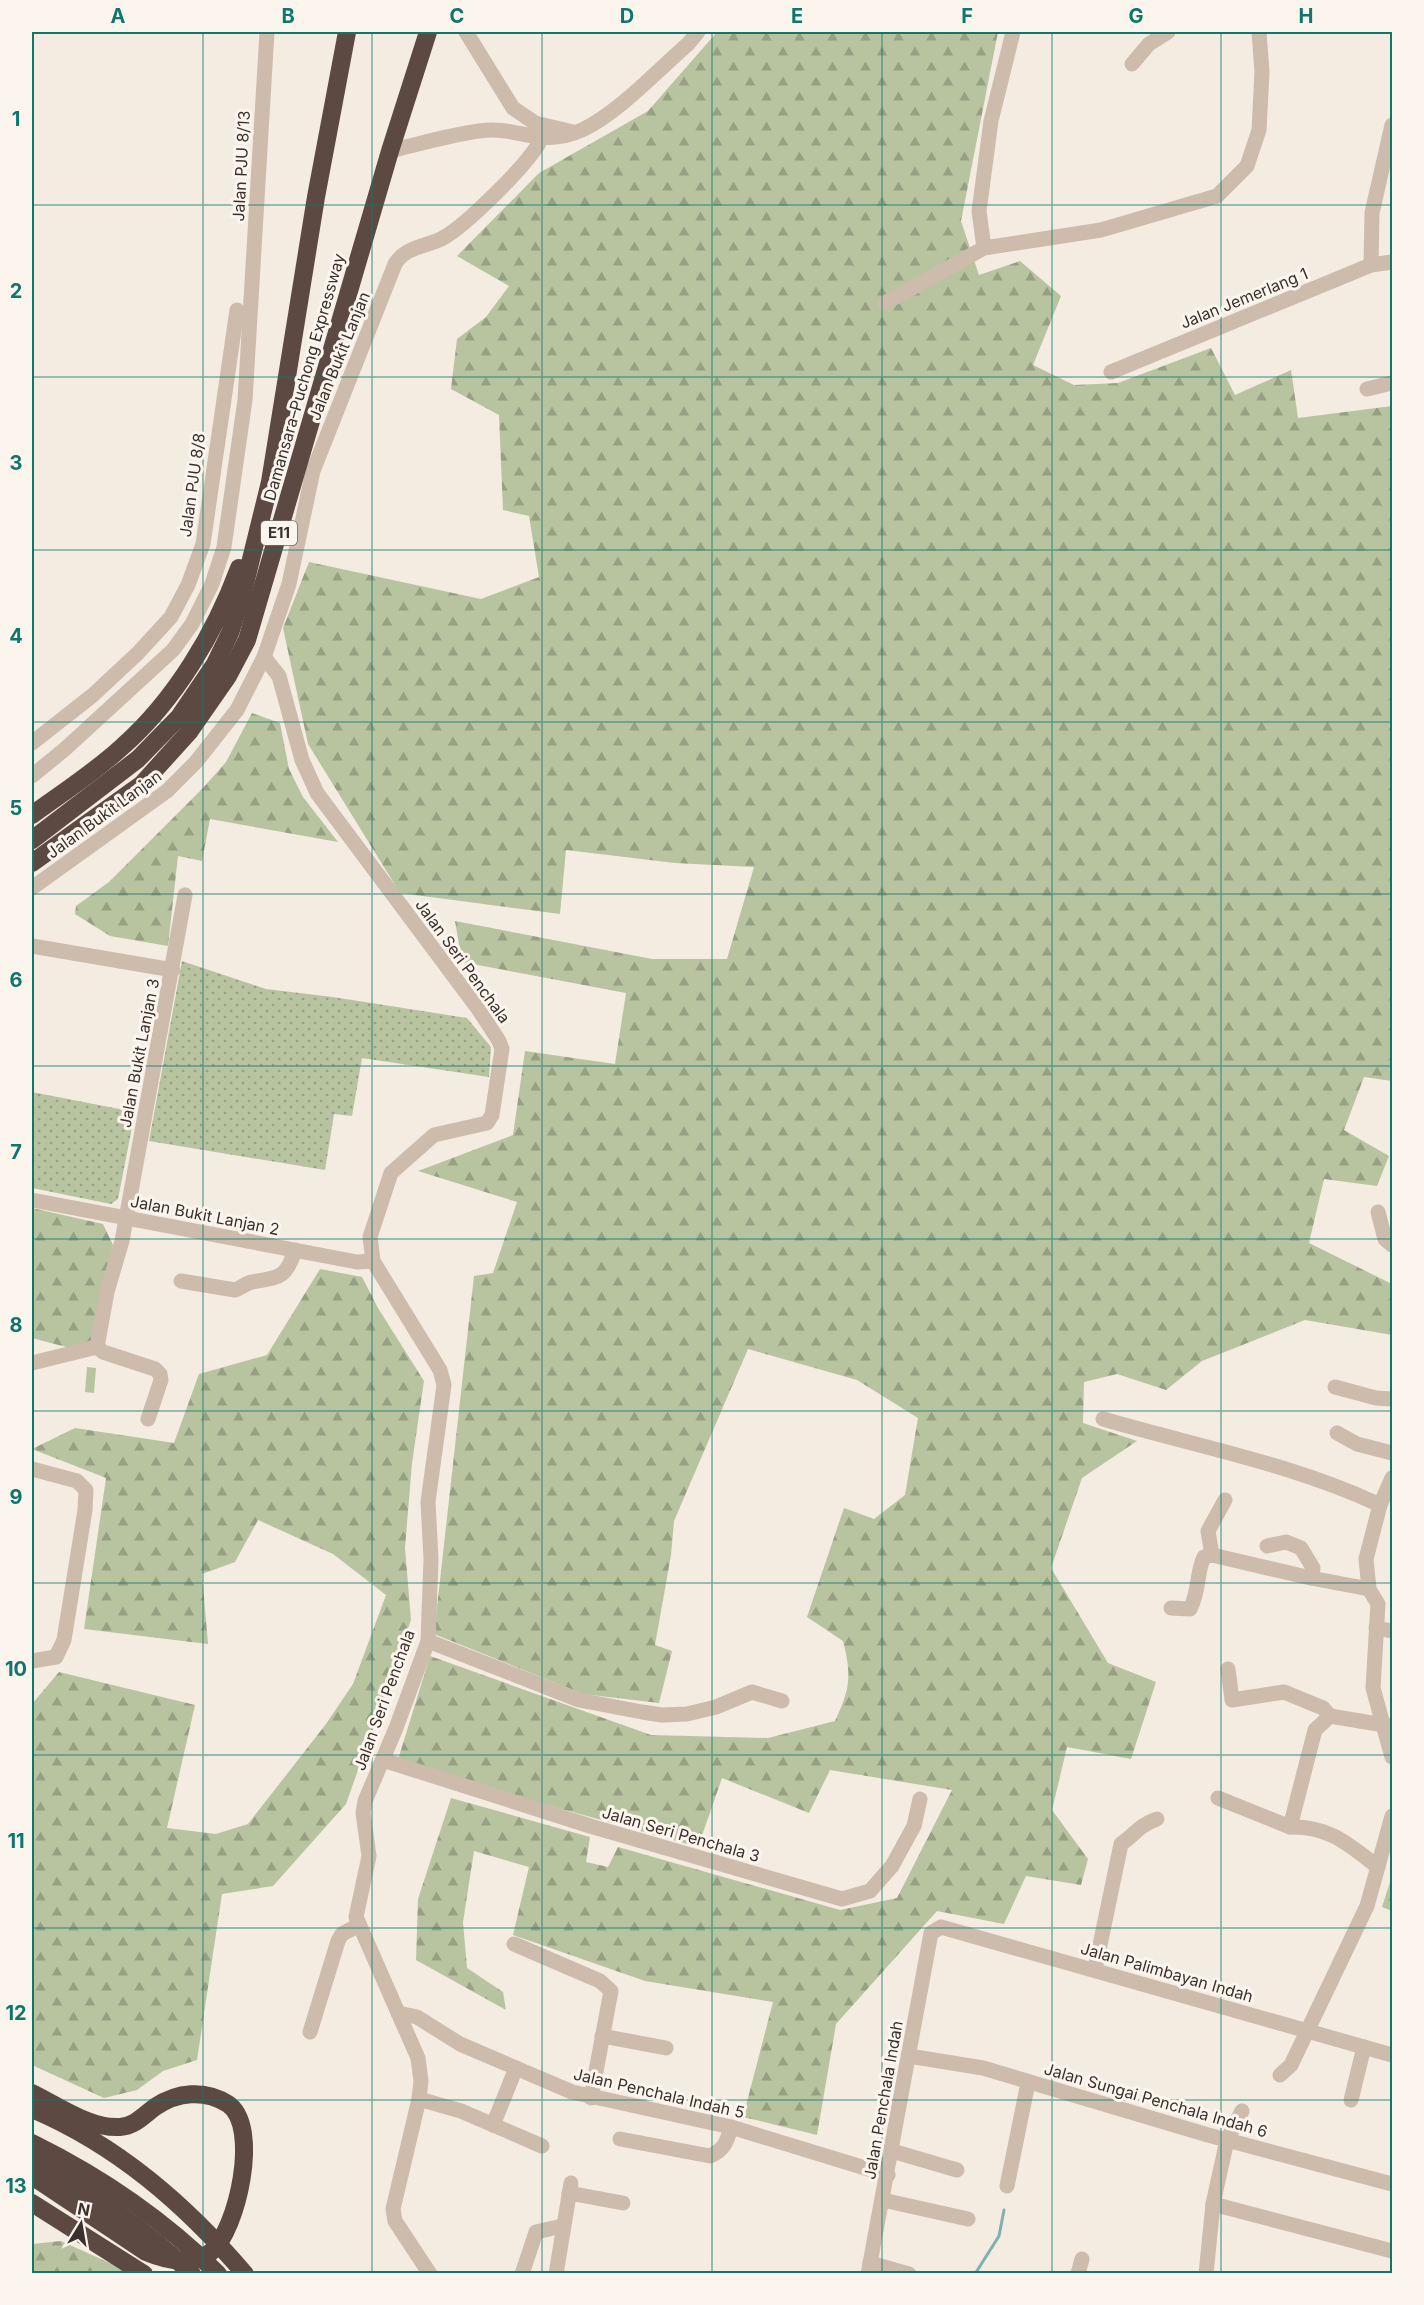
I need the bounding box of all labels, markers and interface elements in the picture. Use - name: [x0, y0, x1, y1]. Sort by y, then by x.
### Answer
- text: A: [111, 4, 126, 28]
- text: B: [281, 4, 295, 28]
- text: C: [450, 4, 464, 28]
- text: D: [620, 4, 634, 28]
- text: E: [791, 4, 803, 28]
- text: F: [961, 4, 973, 28]
- text: G: [1128, 4, 1144, 28]
- text: H: [1299, 4, 1313, 28]
- text: 1: [12, 107, 20, 131]
- street label: Jalan PJU 8/13: [228, 110, 254, 222]
- street label: Damansara–Puchong Expressway: [259, 251, 349, 503]
- street label: Jalan Jemerlang 1: [1177, 263, 1311, 333]
- text: 2: [10, 279, 22, 303]
- street label: Jalan Bukit Lanjan: [304, 289, 374, 423]
- street label: Jalan PJU 8/8: [175, 432, 209, 538]
- text: 3: [10, 451, 22, 475]
- road number: E11: [261, 521, 297, 545]
- text: 4: [9, 624, 23, 648]
- street label: Jalan Bukit Lanjan: [43, 766, 165, 862]
- text: 5: [10, 796, 22, 820]
- street label: Jalan Seri Penchala: [411, 895, 515, 1027]
- text: 6: [10, 968, 23, 992]
- street label: Jalan Bukit Lanjan 3: [115, 977, 163, 1129]
- text: 7: [10, 1140, 22, 1164]
- street label: Jalan Bukit Lanjan 2: [129, 1191, 281, 1239]
- text: 8: [9, 1313, 23, 1337]
- text: 9: [10, 1485, 23, 1509]
- street label: Jalan Seri Penchala: [349, 1627, 419, 1773]
- text: 10: [5, 1657, 27, 1681]
- street label: Jalan Seri Penchala 3: [600, 1802, 762, 1866]
- text: 11: [7, 1829, 25, 1853]
- street label: Jalan Palimbayan Indah: [1078, 1938, 1256, 2006]
- text: 12: [5, 2001, 27, 2025]
- street label: Jalan Penchala Indah: [859, 2019, 907, 2181]
- street label: Jalan Sungai Penchala Indah 6: [1042, 2058, 1270, 2142]
- street label: Jalan Penchala Indah 5: [571, 2064, 747, 2122]
- text: 13: [5, 2174, 27, 2198]
- north arrow: [51, 2194, 111, 2254]
- text: N: [76, 2198, 92, 2220]

